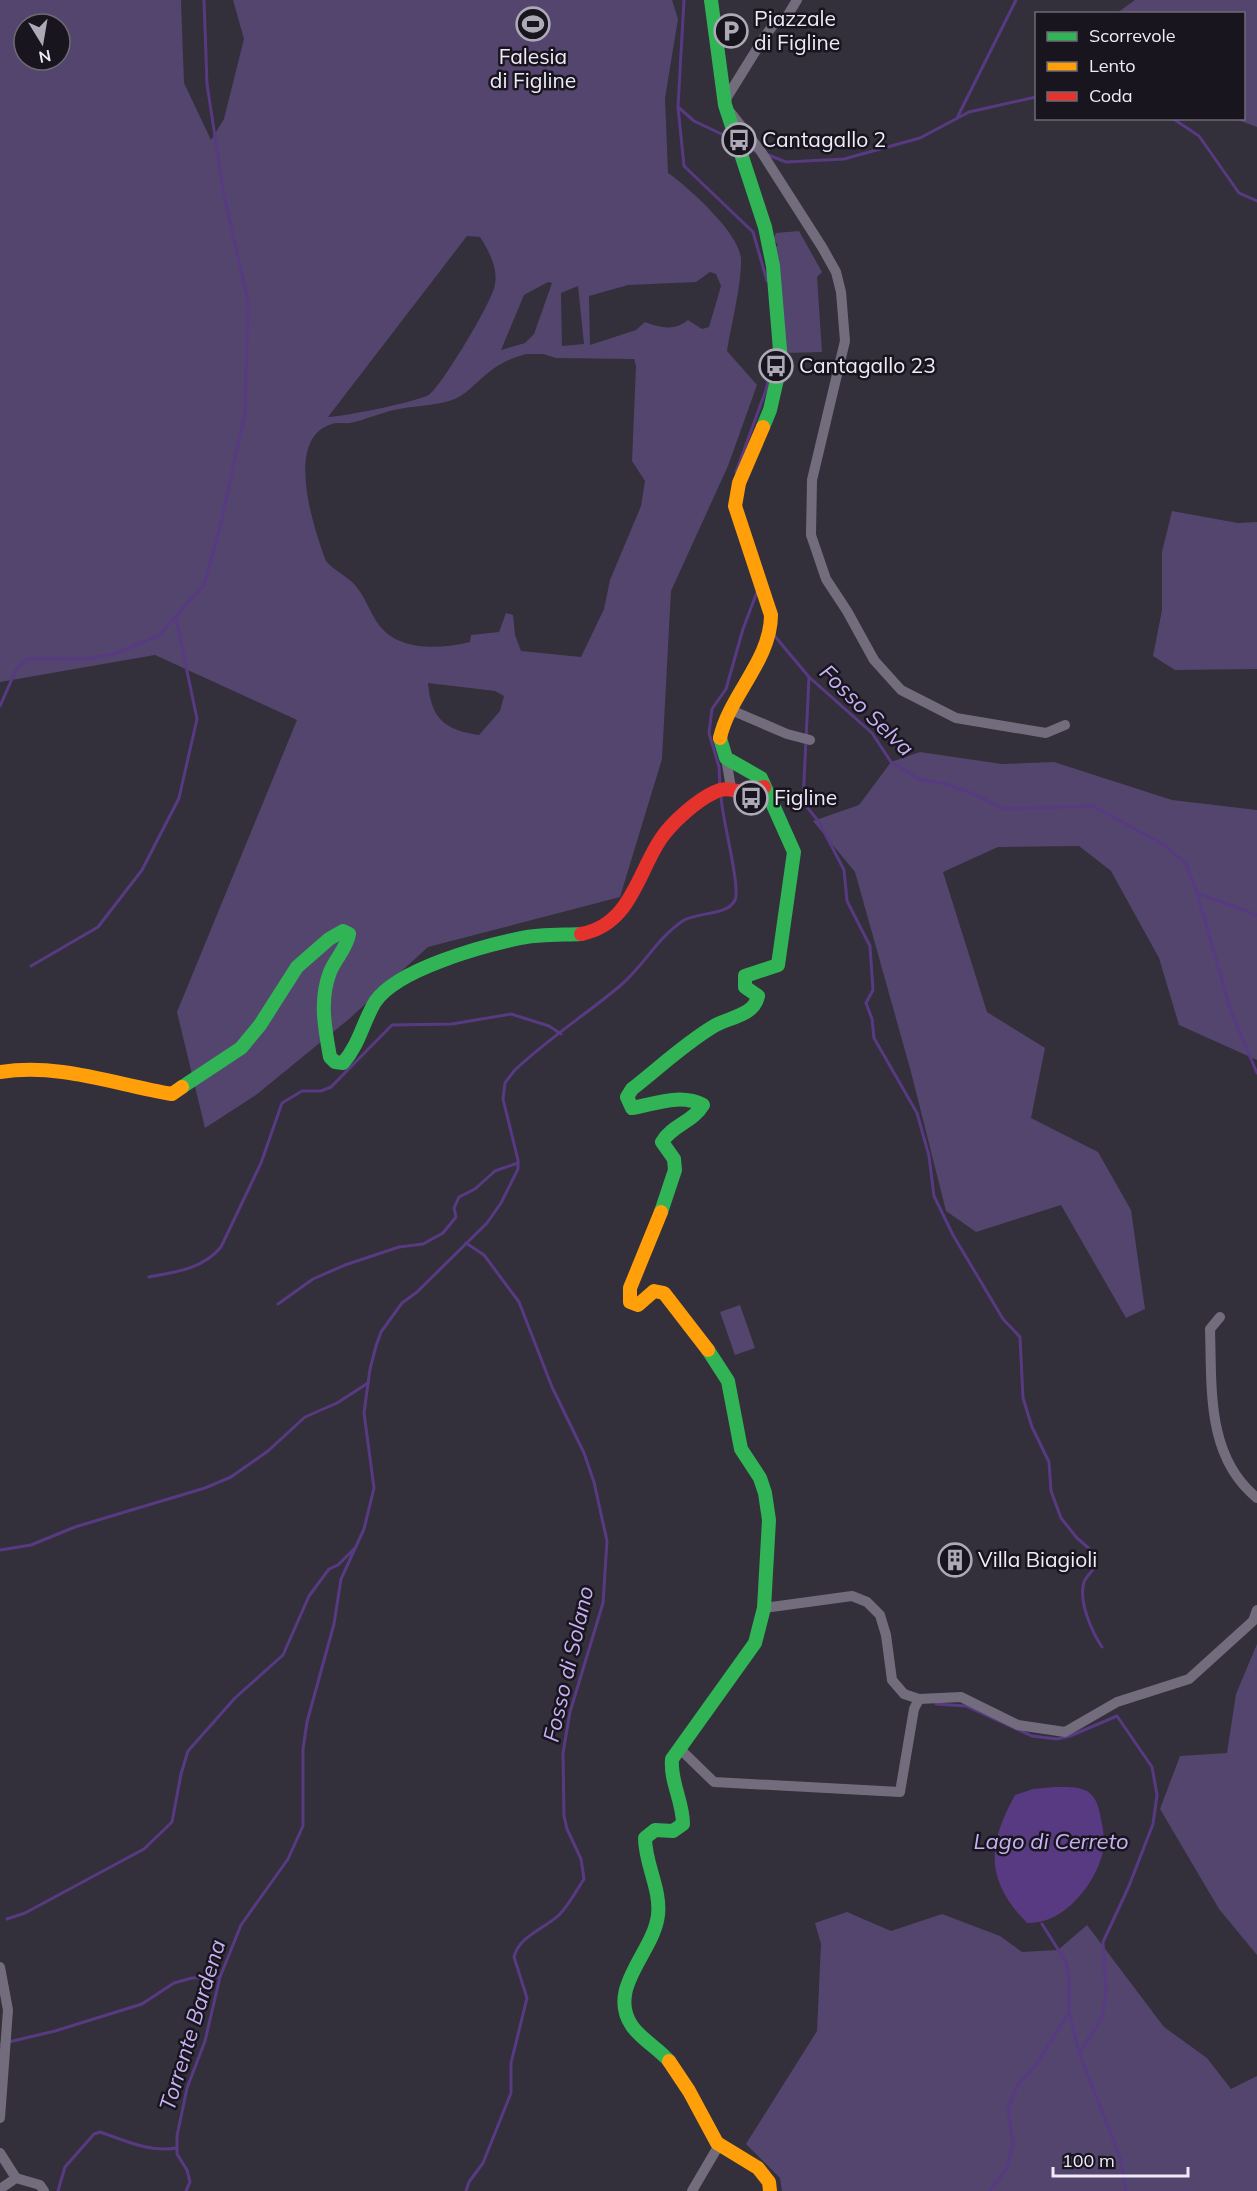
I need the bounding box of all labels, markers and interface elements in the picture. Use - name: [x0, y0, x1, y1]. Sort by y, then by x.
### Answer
- place label: Piazzale di Figline: [754, 5, 840, 55]
- sports icon: Falesia di Figline: [515, 6, 551, 42]
- north arrow: [12, 12, 72, 72]
- legend: [1035, 12, 1245, 120]
- parking icon: Piazzale di Figline: [713, 13, 749, 49]
- text: Scorrevole: [1089, 24, 1176, 47]
- place label: Falesia di Figline: [490, 43, 576, 93]
- text: N: [37, 46, 53, 68]
- text: Lento: [1089, 54, 1136, 77]
- text: Coda: [1089, 84, 1133, 107]
- bus stop icon: Cantagallo 2: [721, 122, 757, 158]
- place label: Cantagallo 2: [762, 126, 886, 152]
- bus stop icon: Cantagallo 23: [758, 348, 794, 384]
- place label: Cantagallo 23: [799, 352, 936, 378]
- water label: Fosso Selva: [814, 658, 920, 762]
- bus stop icon: Figline: [733, 780, 769, 816]
- place label: Figline: [774, 784, 837, 810]
- building icon: Villa Biagioli: [937, 1542, 973, 1578]
- place label: Villa Biagioli: [978, 1546, 1097, 1572]
- water label: Fosso di Solano: [536, 1583, 600, 1745]
- water label: Lago di Cerreto: [973, 1827, 1129, 1855]
- water label: Torrente Bardena: [153, 1936, 231, 2114]
- scale bar: [1053, 2140, 1188, 2178]
- text: 100 m: [1062, 2149, 1115, 2172]

